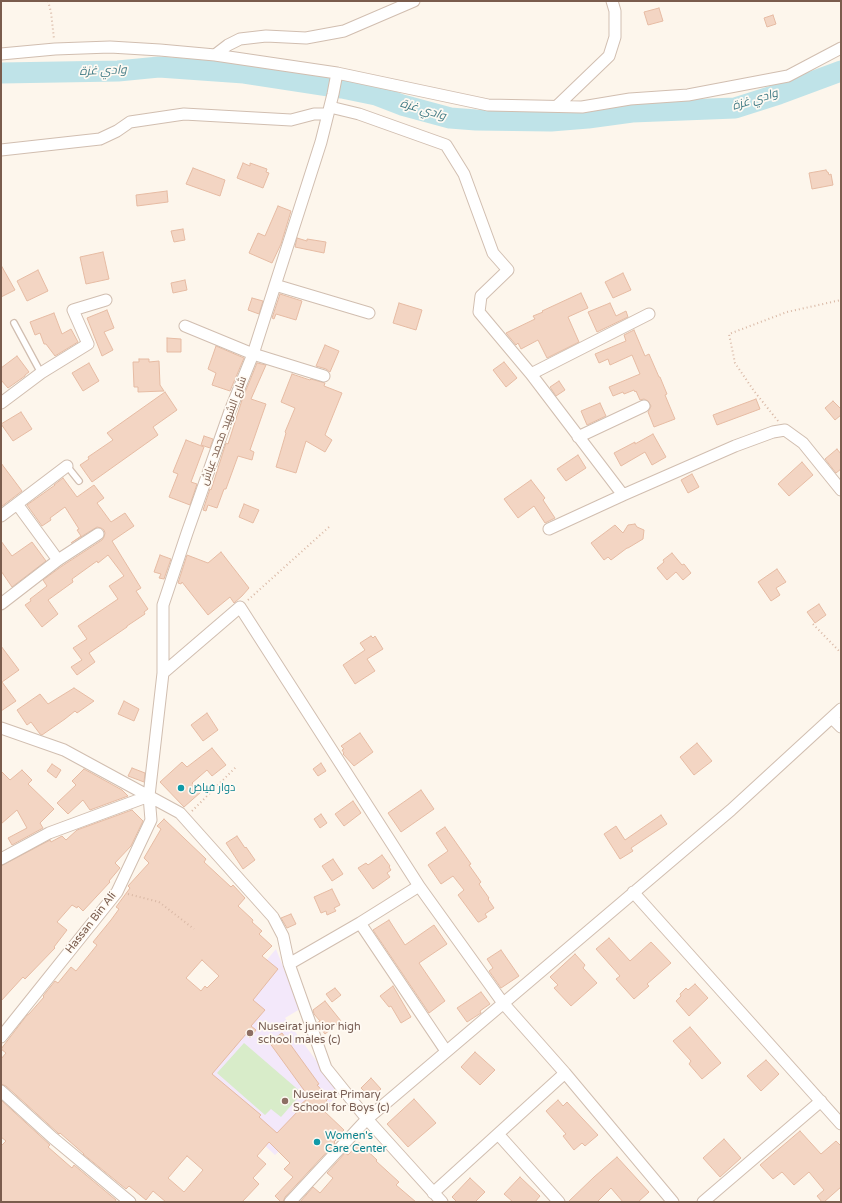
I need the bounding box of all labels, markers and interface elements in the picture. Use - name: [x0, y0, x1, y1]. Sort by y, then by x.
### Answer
- water label: وادي غزة: [79, 63, 127, 79]
- water label: وادي غزة: [730, 86, 780, 114]
- water label: وادي غزة: [398, 96, 448, 124]
- street label: شارع الشهيد محمد عياش: [198, 375, 250, 487]
- place label: دوار فياض: [189, 781, 235, 795]
- marker: دوار فياض: [176, 783, 186, 793]
- street label: Hassan Bin Ali: [63, 890, 119, 956]
- place label: Nuseirat junior high school males (c): [258, 1020, 361, 1046]
- marker: Nuseirat junior high school males (c): [245, 1028, 255, 1038]
- place label: Nuseirat Primary School for Boys (c): [293, 1088, 390, 1114]
- marker: Nuseirat Primary School for Boys (c): [280, 1096, 290, 1106]
- place label: Women's Care Center: [325, 1129, 387, 1155]
- marker: Women's Care Center: [312, 1137, 322, 1147]

